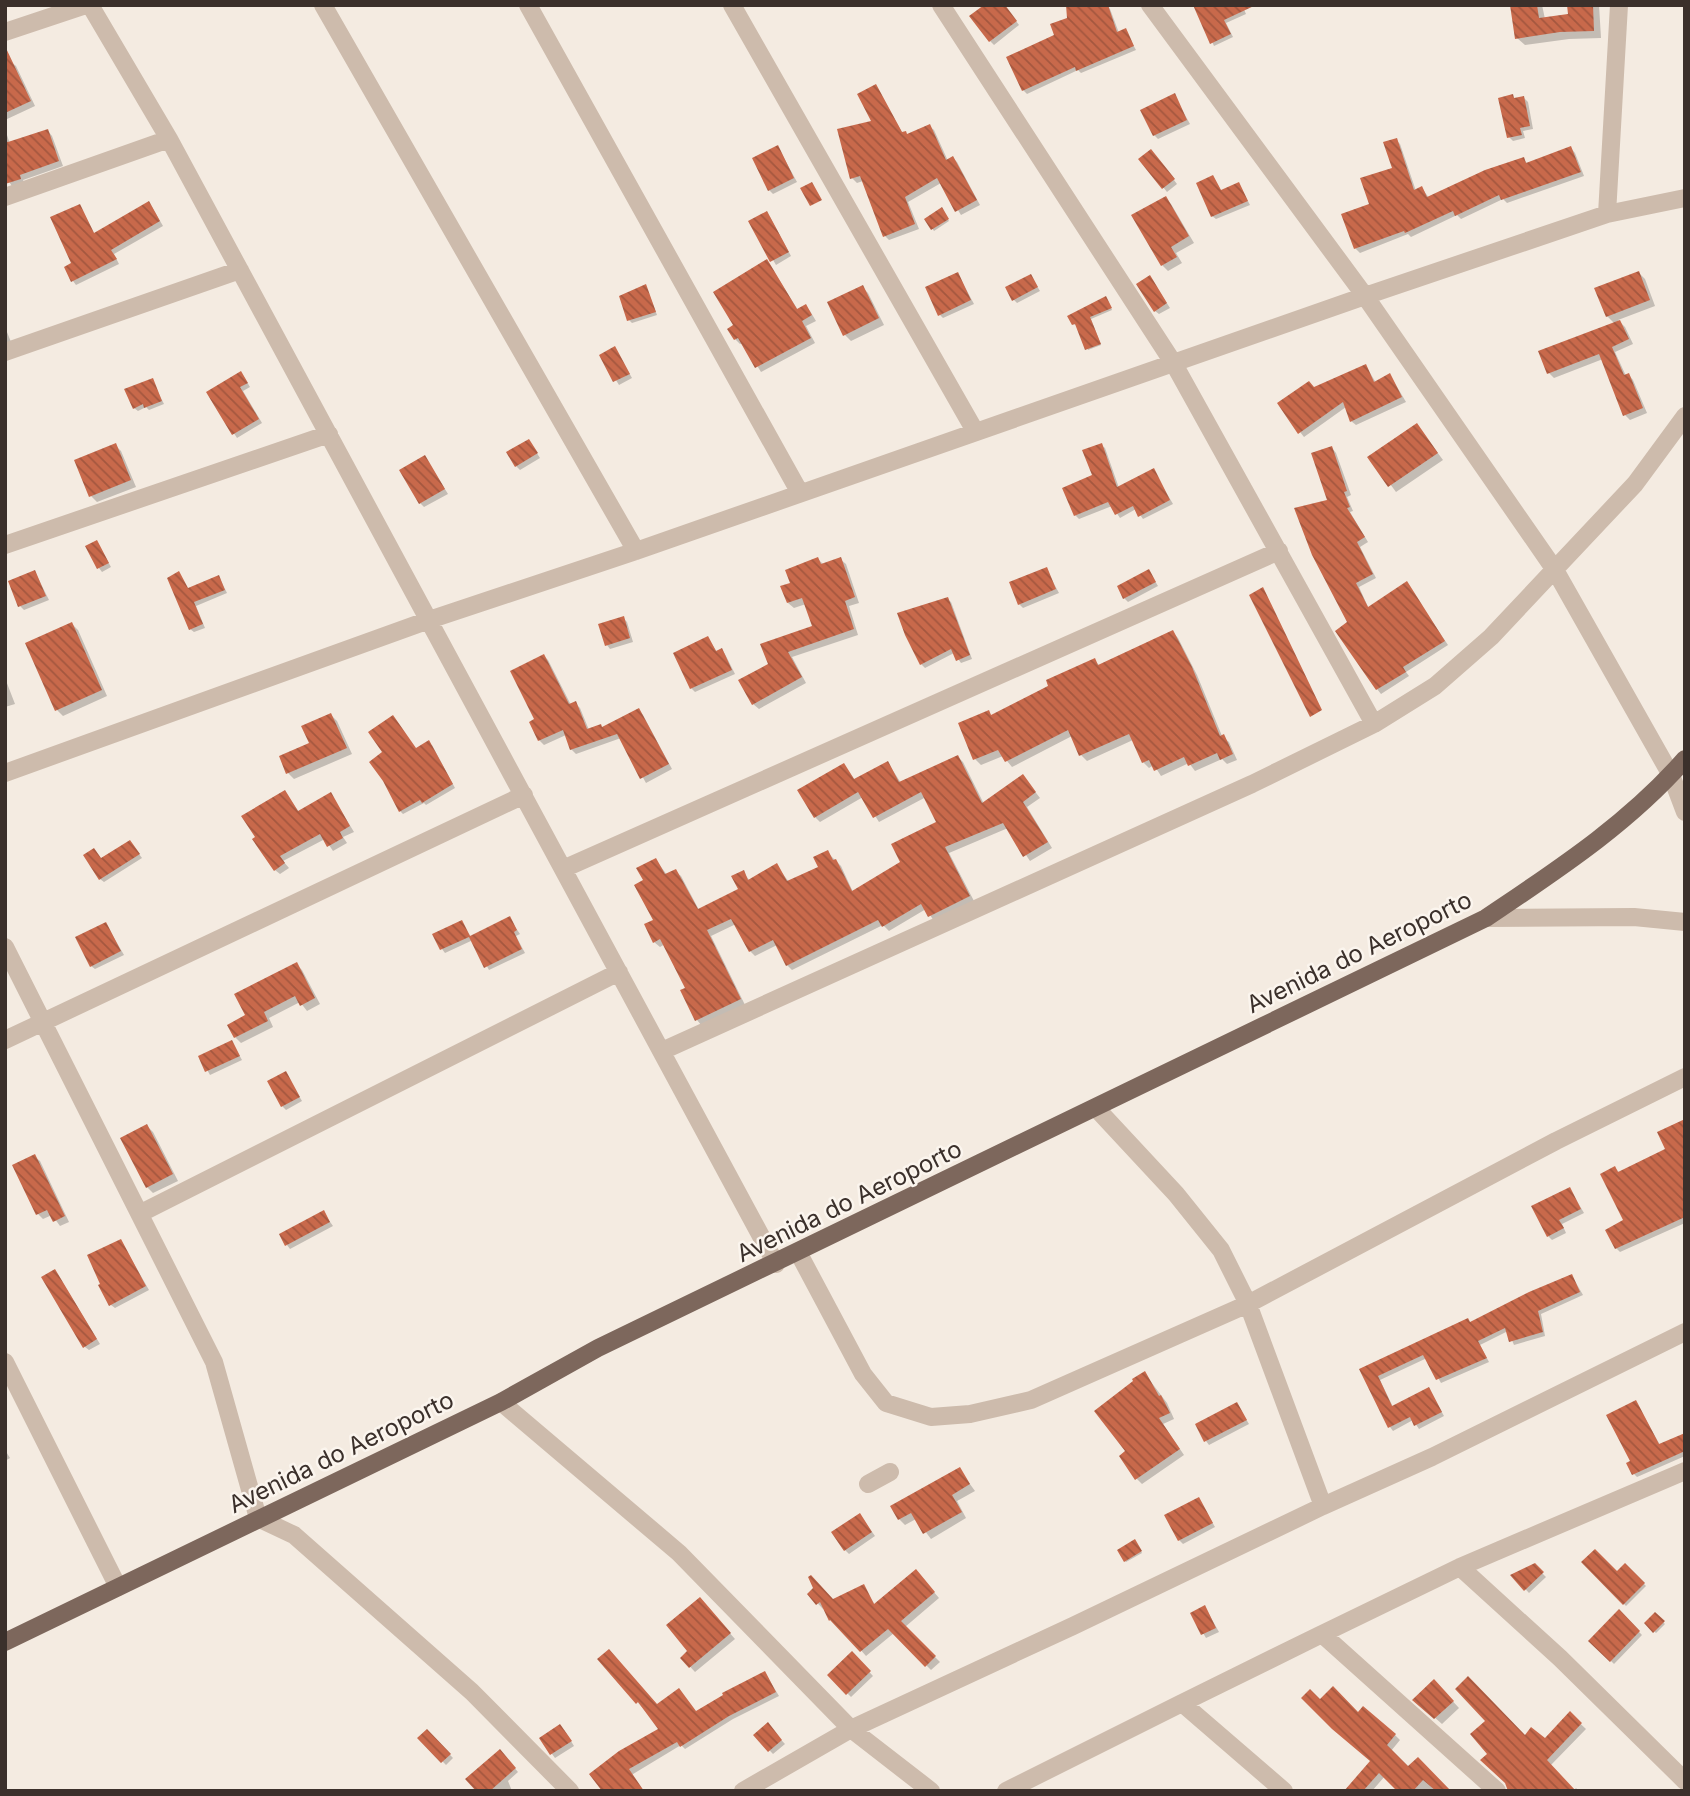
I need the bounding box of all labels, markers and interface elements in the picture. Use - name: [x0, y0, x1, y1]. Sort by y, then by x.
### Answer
- street label: Avenida do Aeroporto: [1242, 885, 1476, 1019]
- street label: Avenida do Aeroporto: [732, 1134, 966, 1268]
- street label: Avenida do Aeroporto: [224, 1385, 458, 1519]

